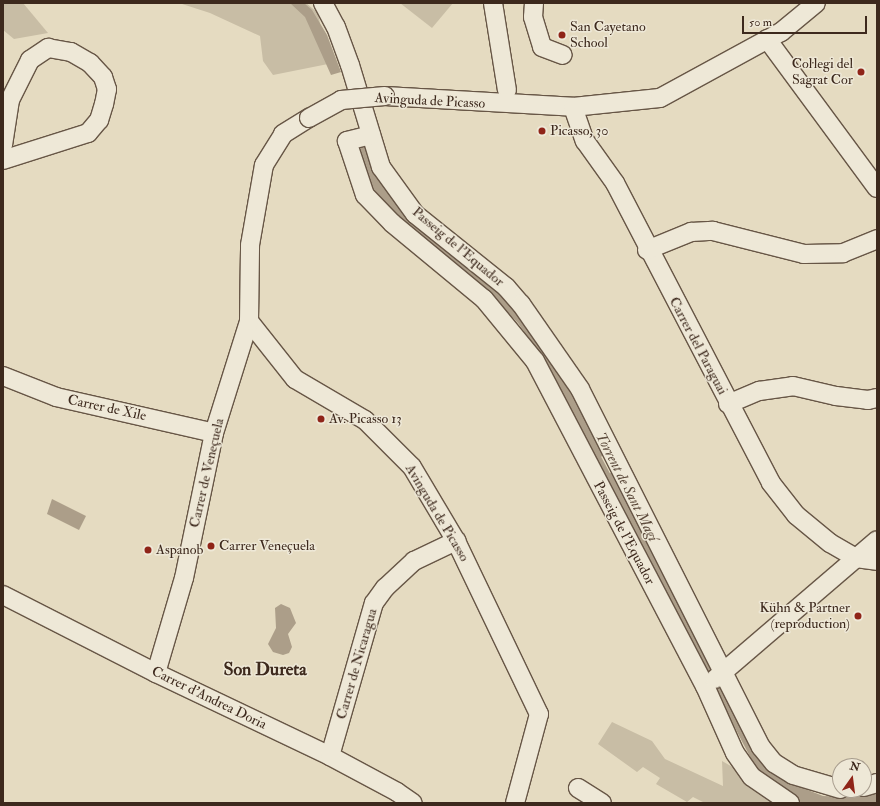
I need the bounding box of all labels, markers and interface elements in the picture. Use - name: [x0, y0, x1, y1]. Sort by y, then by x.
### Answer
- scale bar: [744, 8, 869, 34]
- text: 50 m: [749, 15, 772, 30]
- place label: San Cayetano School: [570, 19, 646, 52]
- marker: San Cayetano School: [557, 30, 567, 40]
- place label: Col·legi del Sagrat Cor: [792, 56, 853, 88]
- marker: Col·legi del Sagrat Cor: [856, 67, 866, 77]
- street label: Avinguda de Picasso: [374, 90, 486, 112]
- place label: Picasso, 30: [550, 123, 608, 139]
- marker: Picasso, 30: [537, 126, 547, 136]
- street label: Passeig de l'Equador: [409, 204, 507, 290]
- street label: Carrer del Paraguai: [665, 294, 731, 398]
- street label: Carrer de Xile: [66, 391, 148, 425]
- place label: Av. Picasso 13: [329, 411, 402, 427]
- marker: Av. Picasso 13: [316, 414, 326, 424]
- street label: Carrer de Veneçuela: [186, 417, 228, 529]
- water label: Torrent de Sant Magí: [592, 429, 662, 545]
- street label: Avinguda de Picasso: [401, 461, 473, 565]
- street label: Passeig de l'Equador: [590, 478, 658, 588]
- place label: Carrer Veneçuela: [219, 538, 315, 554]
- marker: Carrer Veneçuela: [206, 541, 216, 551]
- place label: Aspanob: [156, 542, 203, 558]
- marker: Aspanob: [143, 545, 153, 555]
- place label: Kühn & Partner (reproduction): [759, 600, 850, 632]
- street label: Carrer de Nicaragua: [333, 607, 381, 721]
- marker: Kühn & Partner (reproduction): [853, 611, 863, 621]
- district label: Son Dureta: [223, 659, 307, 681]
- street label: Carrer d'Andrea Doria: [149, 663, 269, 733]
- north arrow: [832, 758, 872, 798]
- text: N: [848, 759, 861, 774]

